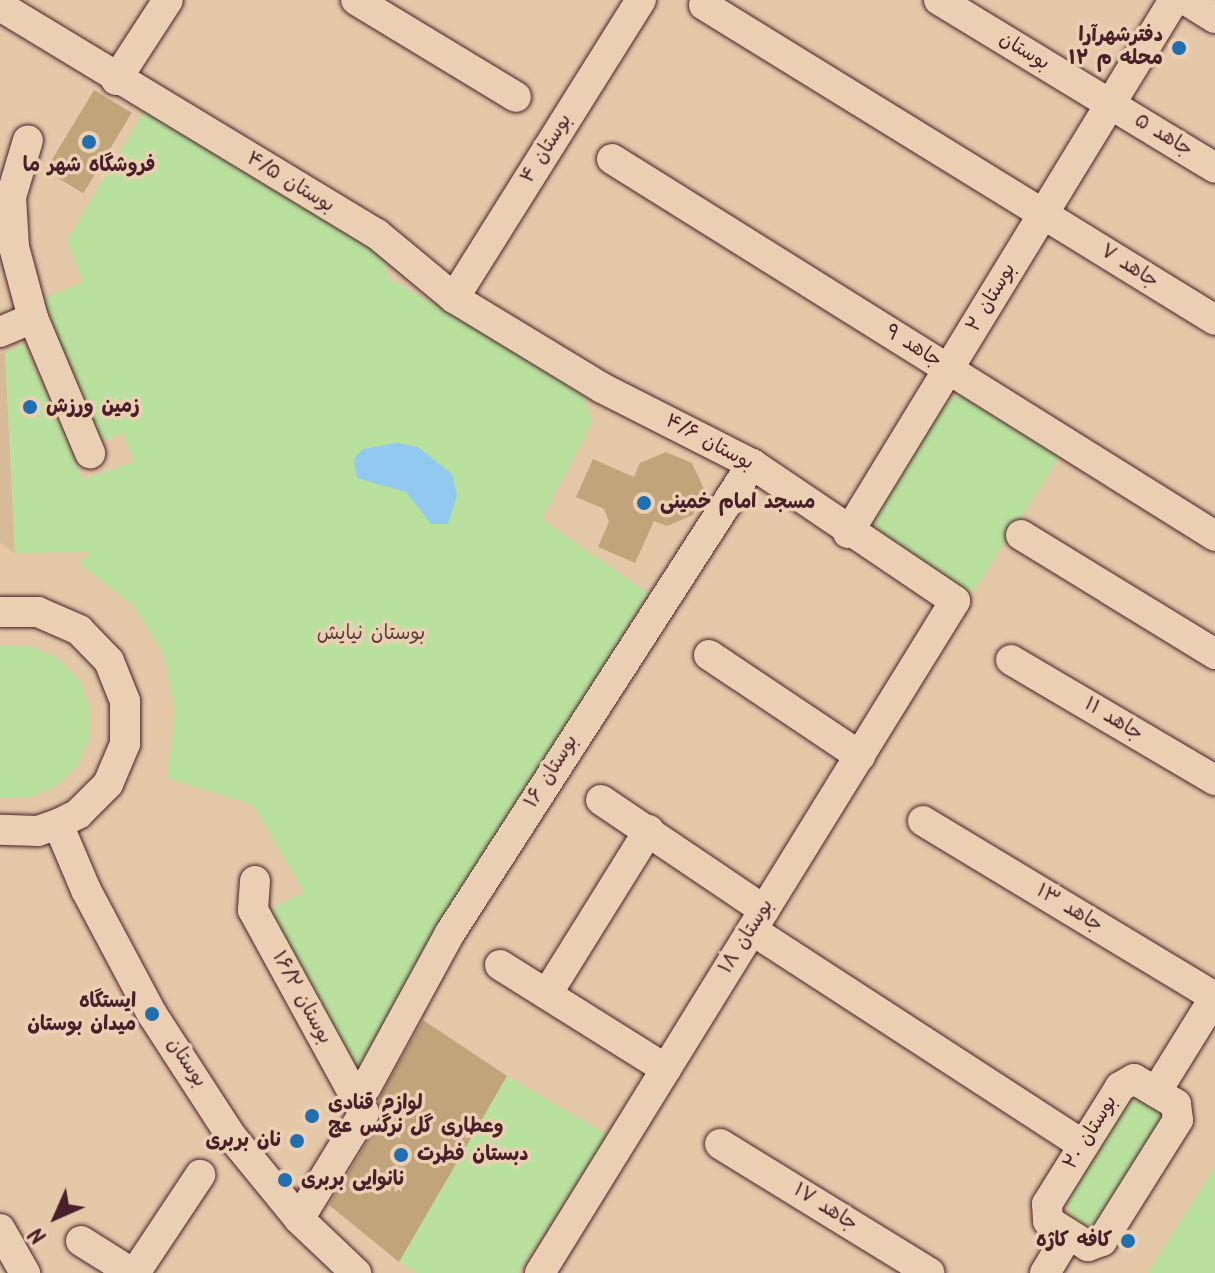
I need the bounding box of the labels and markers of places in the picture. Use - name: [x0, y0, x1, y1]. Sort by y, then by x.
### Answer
- place label: دفترشهرآرا محله م ۱۲: [1069, 24, 1163, 71]
- marker: دفترشهرآرا محله م ۱۲: [1170, 39, 1188, 57]
- marker: فروشگاه شهر ما: [80, 133, 98, 151]
- place label: فروشگاه شهر ما: [23, 154, 155, 178]
- place label: زمین ورزش: [46, 395, 140, 419]
- marker: زمین ورزش: [21, 398, 39, 416]
- place label: مسجد امام خمینی: [660, 491, 815, 515]
- marker: مسجد امام خمینی: [635, 494, 653, 512]
- place label: ایستگاه میدان بوستان: [27, 990, 136, 1037]
- marker: ایستگاه میدان بوستان: [143, 1005, 161, 1023]
- place label: لوازم قنادی وعطاری گل نرگس عج: [328, 1092, 504, 1139]
- marker: لوازم قنادی وعطاری گل نرگس عج: [303, 1107, 321, 1125]
- place label: نان بربری: [205, 1129, 281, 1153]
- marker: نان بربری: [288, 1132, 306, 1150]
- place label: دبستان فطرت: [417, 1143, 529, 1167]
- marker: دبستان فطرت: [392, 1146, 410, 1164]
- place label: نانوایی بربری: [301, 1168, 406, 1192]
- marker: نانوایی بربری: [276, 1171, 294, 1189]
- place label: کافه کاژه: [1036, 1229, 1112, 1253]
- marker: کافه کاژه: [1119, 1232, 1137, 1250]

